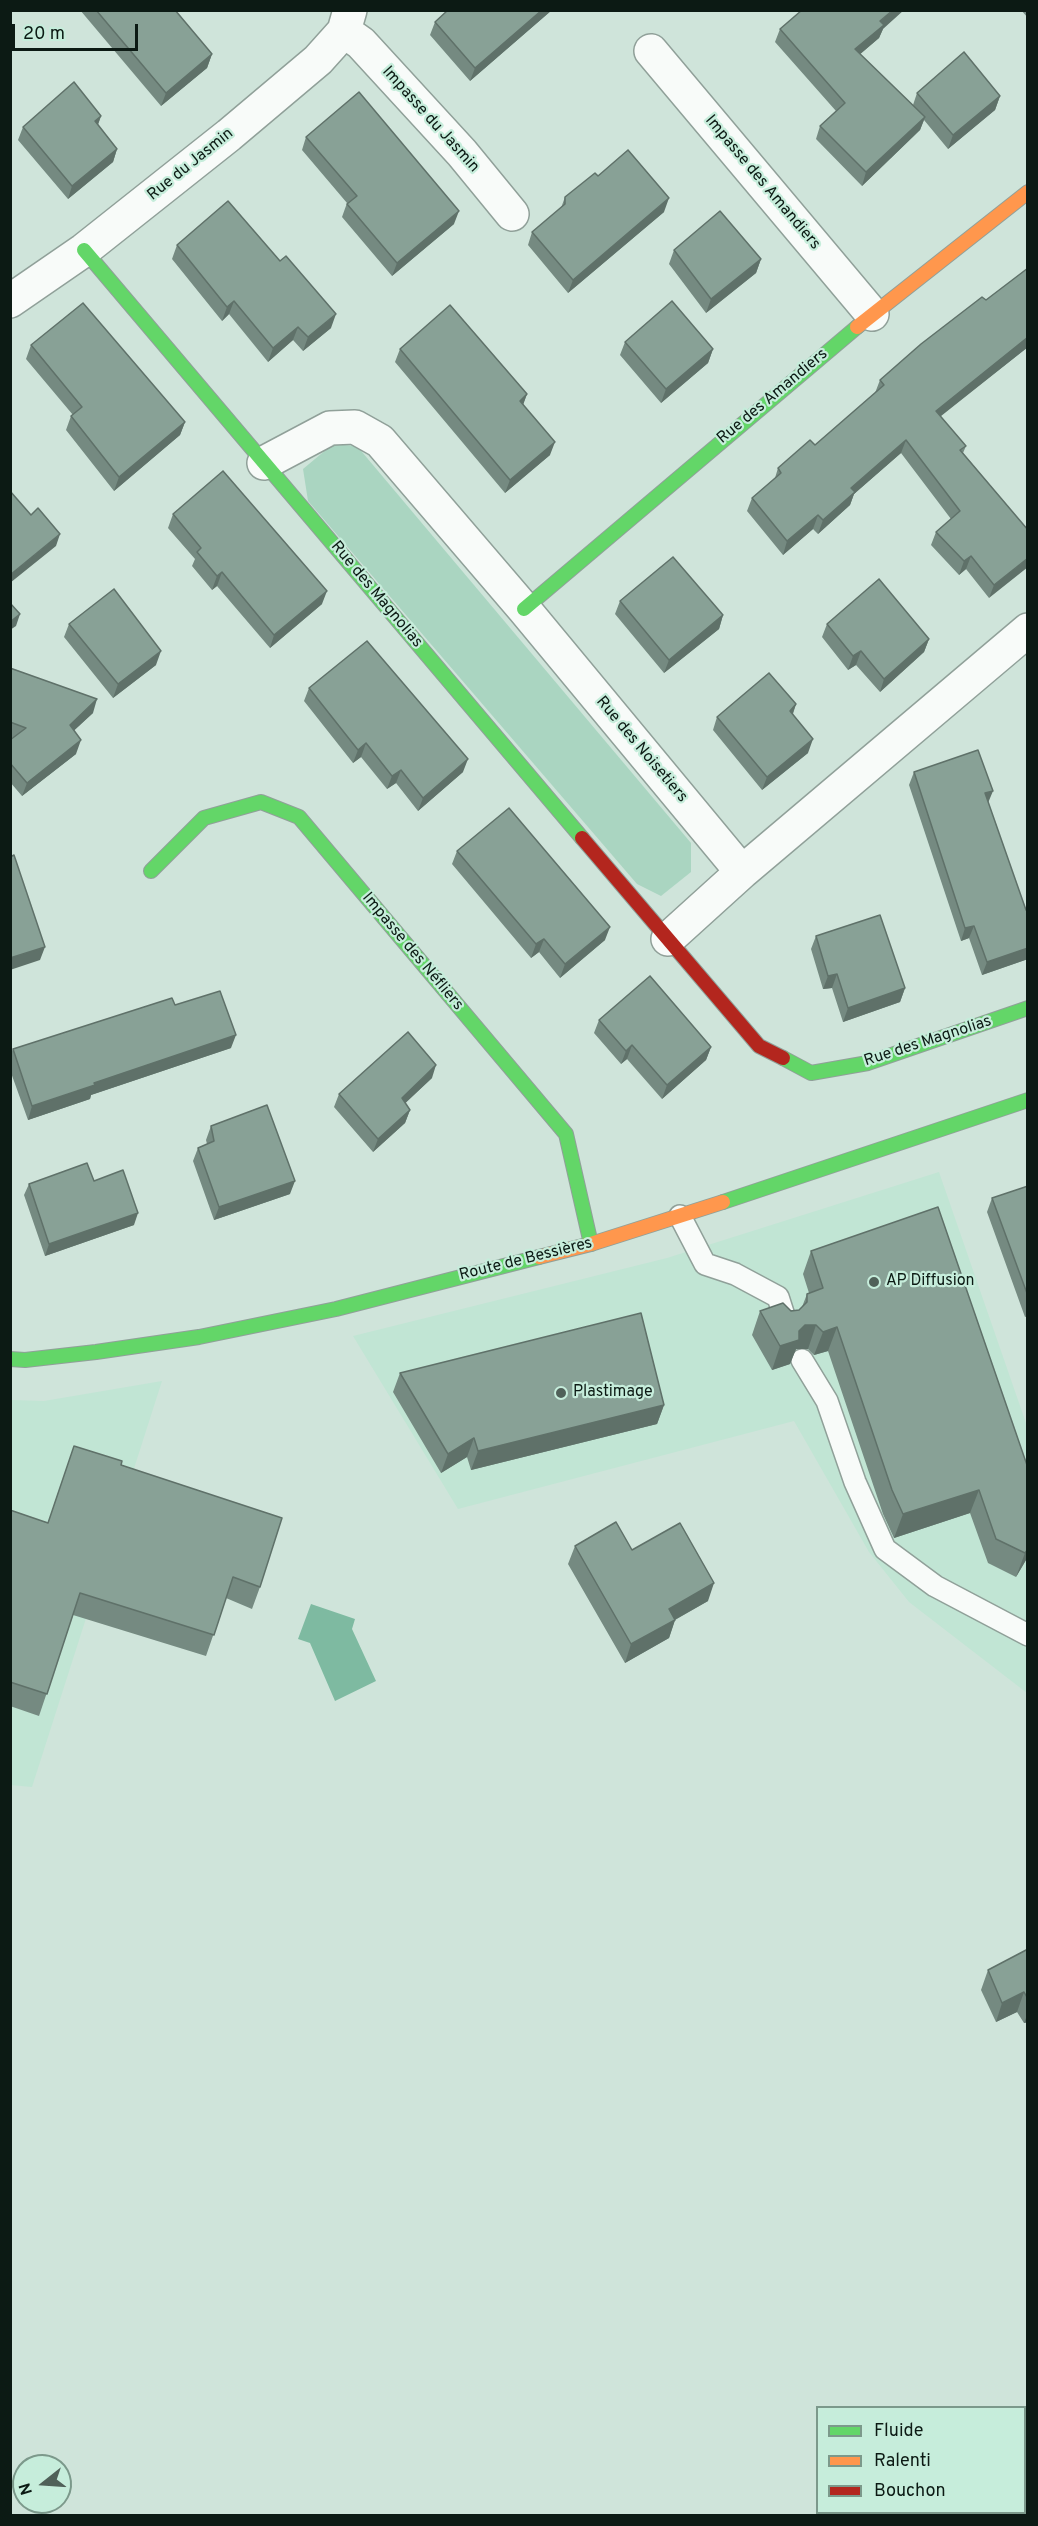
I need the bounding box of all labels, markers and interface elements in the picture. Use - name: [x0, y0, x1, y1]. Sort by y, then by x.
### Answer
- scale bar: [15, 12, 141, 50]
- text: 20 m: [23, 23, 65, 46]
- street label: Impasse du Jasmin: [377, 63, 483, 177]
- street label: Impasse des Amandiers: [700, 112, 824, 254]
- street label: Rue du Jasmin: [144, 125, 238, 205]
- street label: Rue des Amandiers: [714, 345, 832, 449]
- street label: Rue des Magnolias: [326, 538, 426, 652]
- street label: Rue des Noisetiers: [591, 693, 691, 807]
- street label: Impasse des Néfliers: [357, 889, 467, 1015]
- street label: Rue des Magnolias: [862, 1012, 994, 1072]
- street label: Route de Bessières: [458, 1234, 594, 1286]
- place label: AP Diffusion: [886, 1272, 975, 1292]
- marker: AP Diffusion: [867, 1275, 881, 1289]
- place label: Plastimage: [573, 1383, 653, 1403]
- marker: Plastimage: [554, 1386, 568, 1400]
- legend: [816, 2406, 1026, 2514]
- text: Fluide: [874, 2420, 923, 2443]
- text: Ralenti: [874, 2450, 931, 2473]
- north arrow: [12, 2454, 72, 2514]
- text: N: [15, 2480, 38, 2497]
- text: Bouchon: [874, 2480, 946, 2503]

